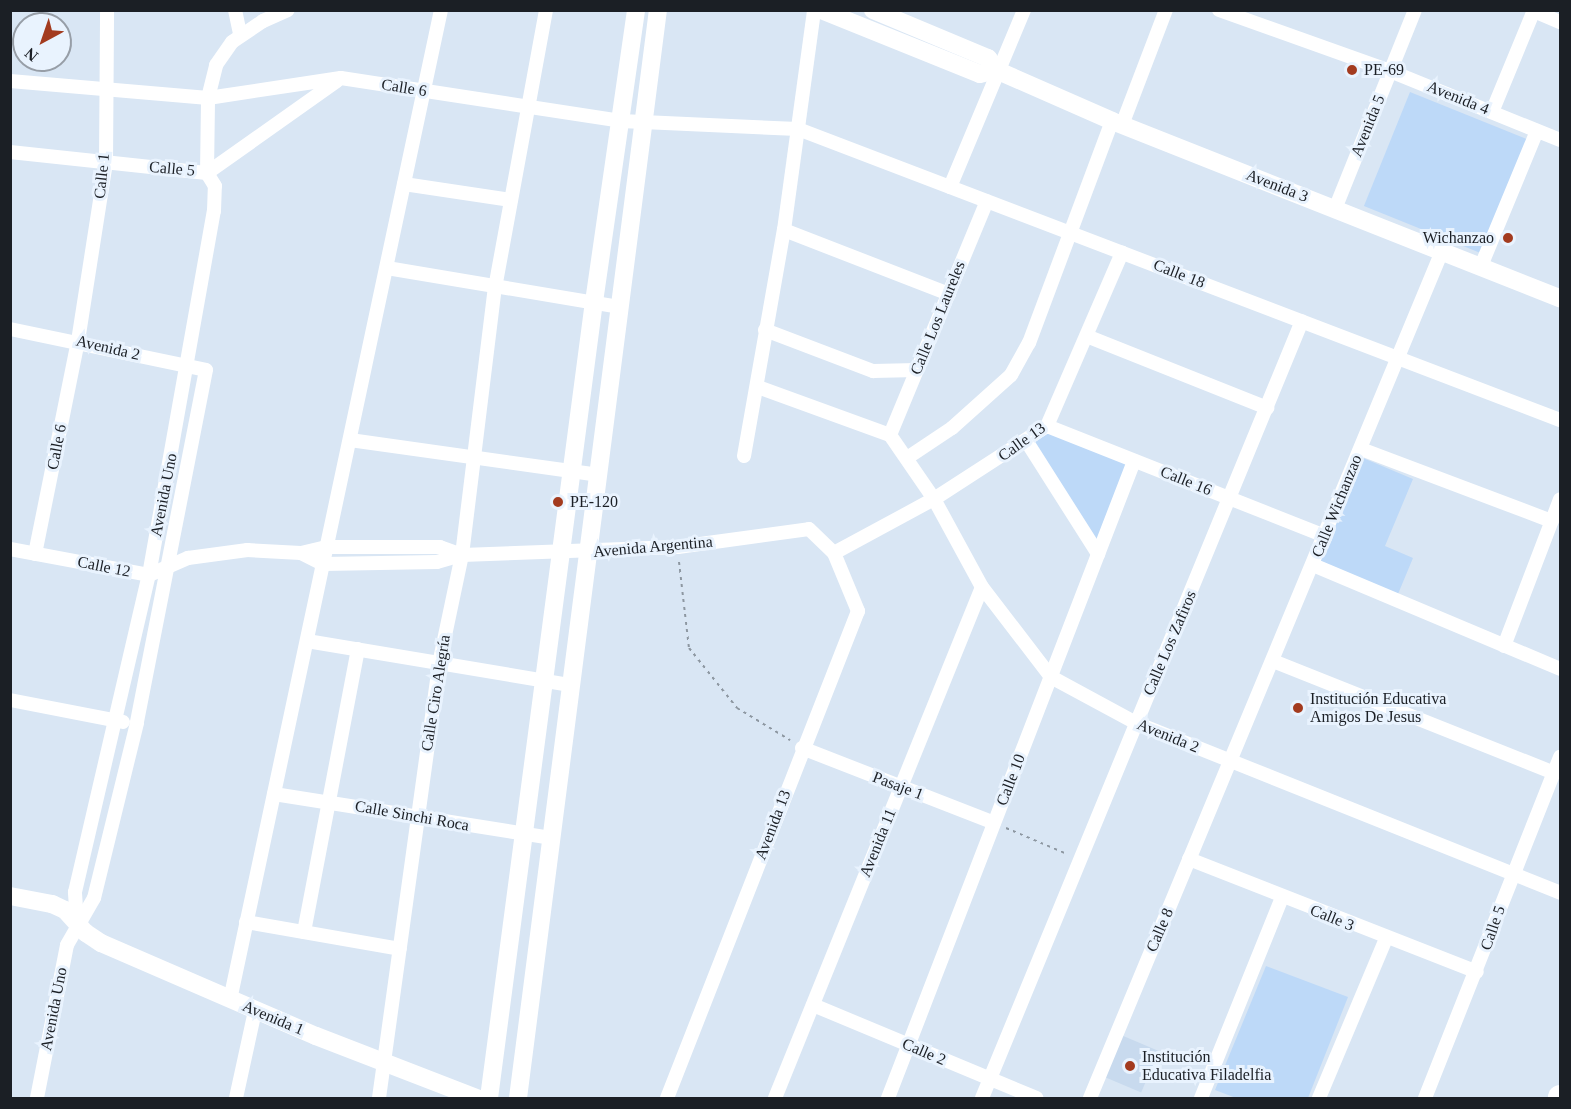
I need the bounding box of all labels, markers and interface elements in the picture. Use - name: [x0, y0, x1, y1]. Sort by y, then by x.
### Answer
- north arrow: [12, 12, 72, 72]
- text: N: [22, 44, 41, 65]
- place label: PE-69: [1364, 60, 1404, 80]
- marker: PE-69: [1345, 63, 1359, 77]
- street label: Calle 6: [380, 75, 428, 101]
- street label: Avenida 4: [1424, 77, 1492, 119]
- street label: Avenida 5: [1347, 92, 1389, 160]
- street label: Calle 1: [90, 152, 114, 200]
- street label: Calle 5: [148, 157, 196, 181]
- street label: Avenida 3: [1243, 165, 1311, 207]
- place label: Wichanzao: [1423, 228, 1494, 248]
- marker: Wichanzao: [1499, 229, 1517, 247]
- street label: Calle 18: [1150, 255, 1208, 293]
- street label: Calle Los Laureles: [906, 258, 970, 378]
- street label: Avenida 2: [74, 331, 142, 365]
- street label: Calle 13: [995, 418, 1049, 466]
- street label: Calle 6: [43, 423, 71, 471]
- street label: Avenida Uno: [147, 452, 181, 538]
- street label: Calle Wichanzao: [1308, 452, 1366, 560]
- street label: Calle 16: [1157, 462, 1215, 500]
- place label: PE-120: [570, 492, 618, 512]
- marker: PE-120: [551, 495, 565, 509]
- street label: Avenida Argentina: [592, 532, 714, 562]
- street label: Calle 12: [76, 552, 132, 582]
- street label: Calle Los Zafiros: [1139, 588, 1201, 698]
- street label: Calle Ciro Alegría: [417, 633, 455, 753]
- place label: Institución Educativa Amigos De Jesus: [1310, 689, 1446, 727]
- marker: Institución Educativa Amigos De Jesus: [1291, 701, 1305, 715]
- street label: Avenida 2: [1134, 715, 1202, 757]
- street label: Calle 10: [992, 751, 1030, 809]
- street label: Pasaje 1: [870, 768, 926, 804]
- street label: Avenida 13: [751, 787, 795, 863]
- street label: Calle Sinchi Roca: [353, 797, 471, 835]
- street label: Avenida 11: [856, 806, 900, 880]
- street label: Calle 3: [1307, 901, 1357, 935]
- street label: Calle 5: [1476, 903, 1510, 953]
- street label: Calle 8: [1142, 905, 1178, 955]
- street label: Avenida Uno: [37, 966, 71, 1052]
- street label: Avenida 1: [239, 996, 307, 1040]
- street label: Calle 2: [899, 1034, 949, 1070]
- place label: Institución Educativa Filadelfia: [1142, 1047, 1271, 1085]
- marker: Institución Educativa Filadelfia: [1123, 1059, 1137, 1073]

